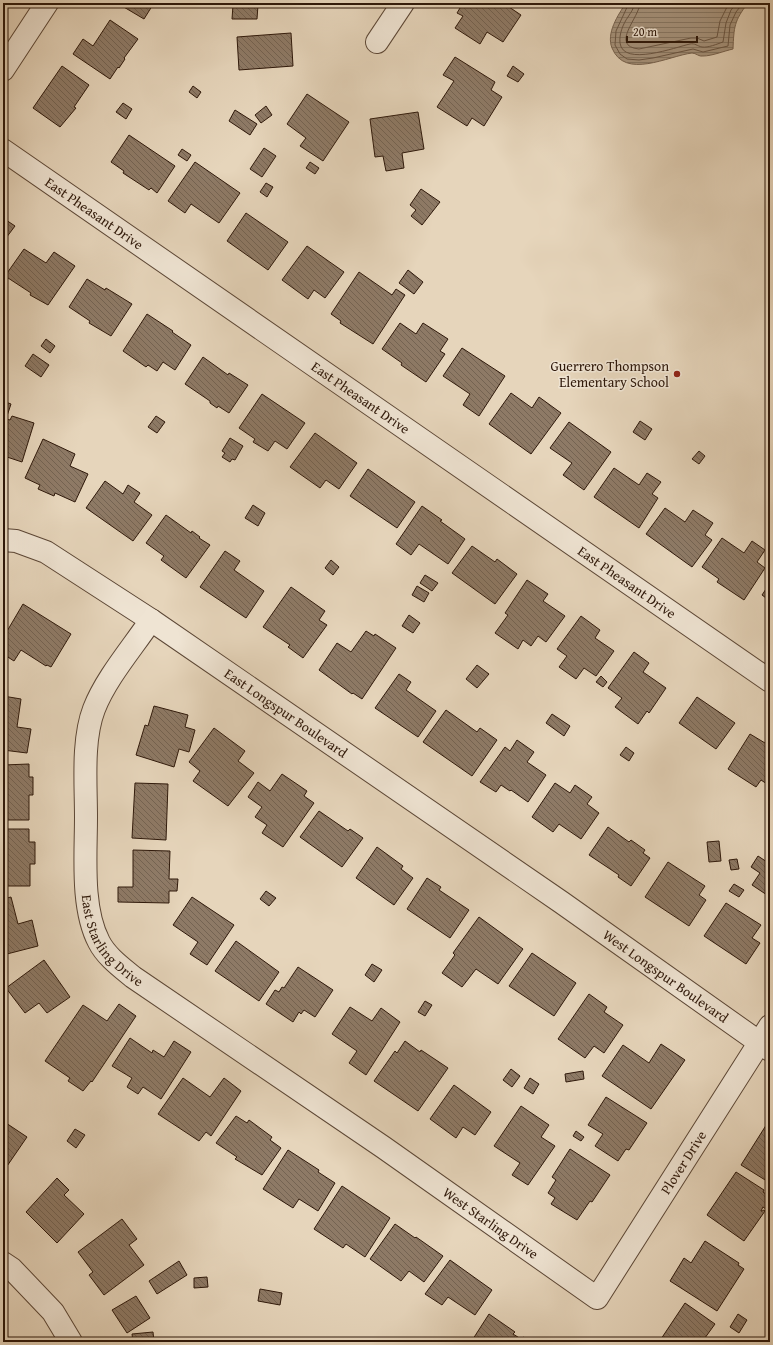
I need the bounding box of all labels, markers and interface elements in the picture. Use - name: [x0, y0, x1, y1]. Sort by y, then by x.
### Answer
- scale bar: [627, 18, 697, 44]
- text: 20 m: [633, 23, 657, 40]
- street label: East Pheasant Drive: [41, 172, 148, 255]
- place label: Guerrero Thompson Elementary School: [551, 356, 669, 392]
- street label: East Pheasant Drive: [307, 357, 414, 439]
- marker: Guerrero Thompson Elementary School: [672, 369, 682, 379]
- street label: East Pheasant Drive: [574, 541, 681, 623]
- street label: East Longspur Boulevard: [220, 663, 352, 763]
- street label: East Starling Drive: [77, 894, 148, 991]
- street label: West Longspur Boulevard: [599, 925, 733, 1028]
- street label: Plover Drive: [656, 1126, 711, 1198]
- street label: West Starling Drive: [439, 1182, 543, 1264]

